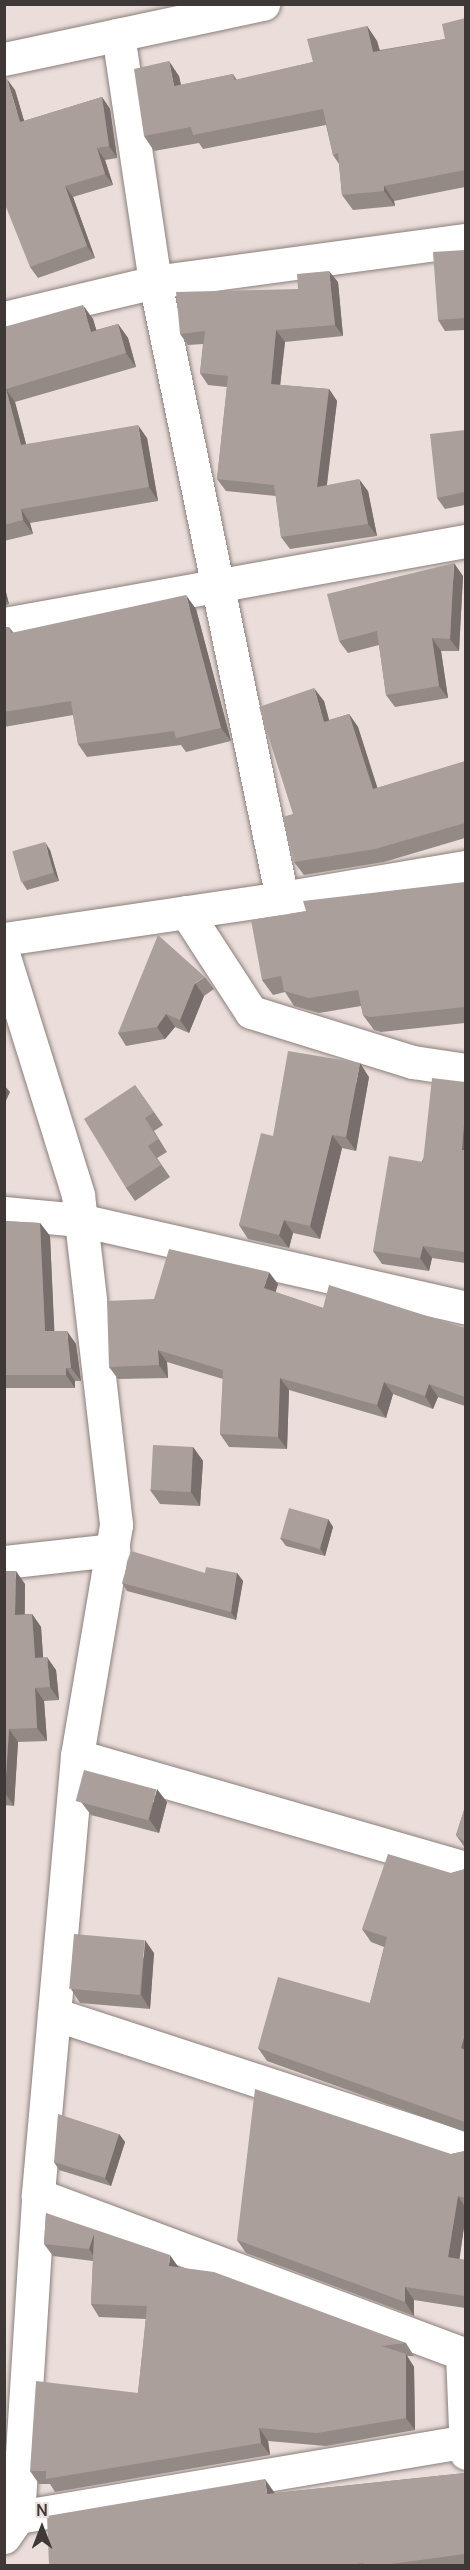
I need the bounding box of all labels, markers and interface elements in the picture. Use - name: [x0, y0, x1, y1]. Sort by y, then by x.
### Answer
- north arrow: [12, 2498, 72, 2558]
- text: N: [36, 2499, 48, 2521]

